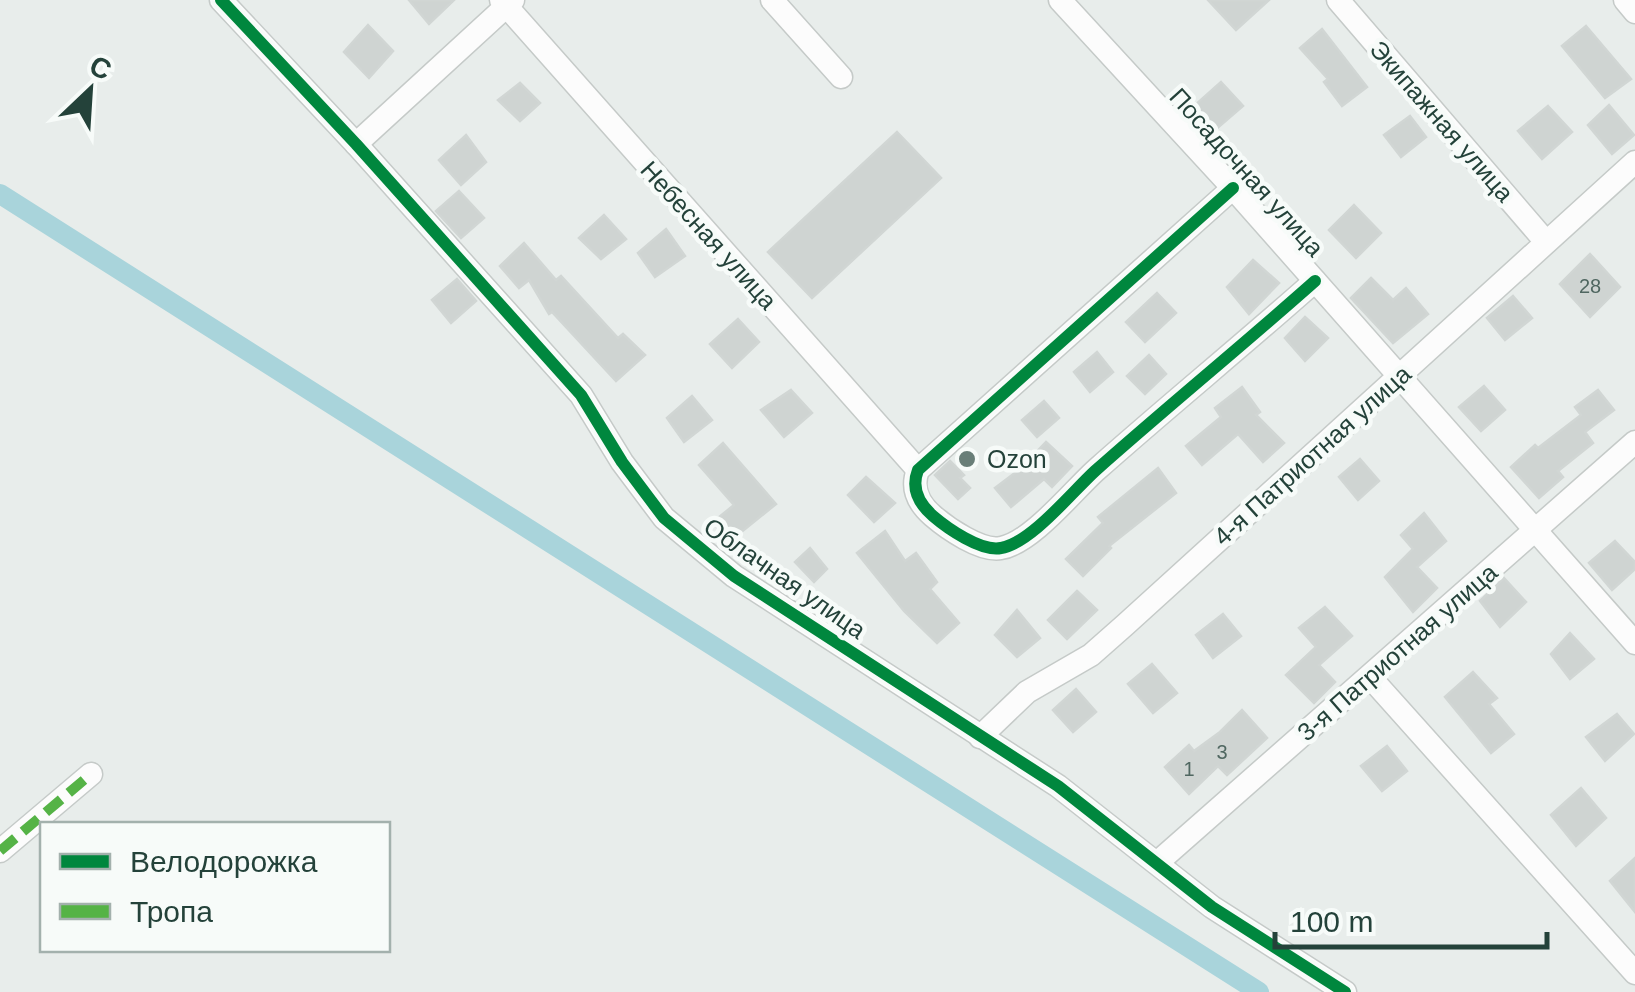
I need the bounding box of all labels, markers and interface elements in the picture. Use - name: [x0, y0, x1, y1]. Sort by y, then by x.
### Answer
- street label: Экипажная улица: [1365, 35, 1520, 207]
- north arrow: [40, 40, 140, 140]
- text: С: [85, 49, 116, 86]
- street label: Посадочная улица: [1164, 82, 1330, 262]
- street label: Небесная улица: [635, 155, 783, 315]
- house number: 28: [1579, 275, 1601, 297]
- street label: 4-я Патриотная улица: [1208, 359, 1416, 551]
- place label: Ozon: [987, 445, 1047, 473]
- marker: Ozon: [956, 448, 978, 470]
- street label: Облачная улица: [699, 512, 871, 644]
- street label: 3-я Патриотная улица: [1292, 558, 1503, 746]
- house number: 3: [1216, 741, 1228, 763]
- house number: 1: [1183, 758, 1195, 780]
- legend: [40, 822, 390, 952]
- text: Велодорожка: [130, 845, 318, 878]
- scale bar: [1275, 887, 1548, 949]
- text: Тропа: [130, 895, 213, 928]
- text: 100 m: [1290, 905, 1373, 938]

